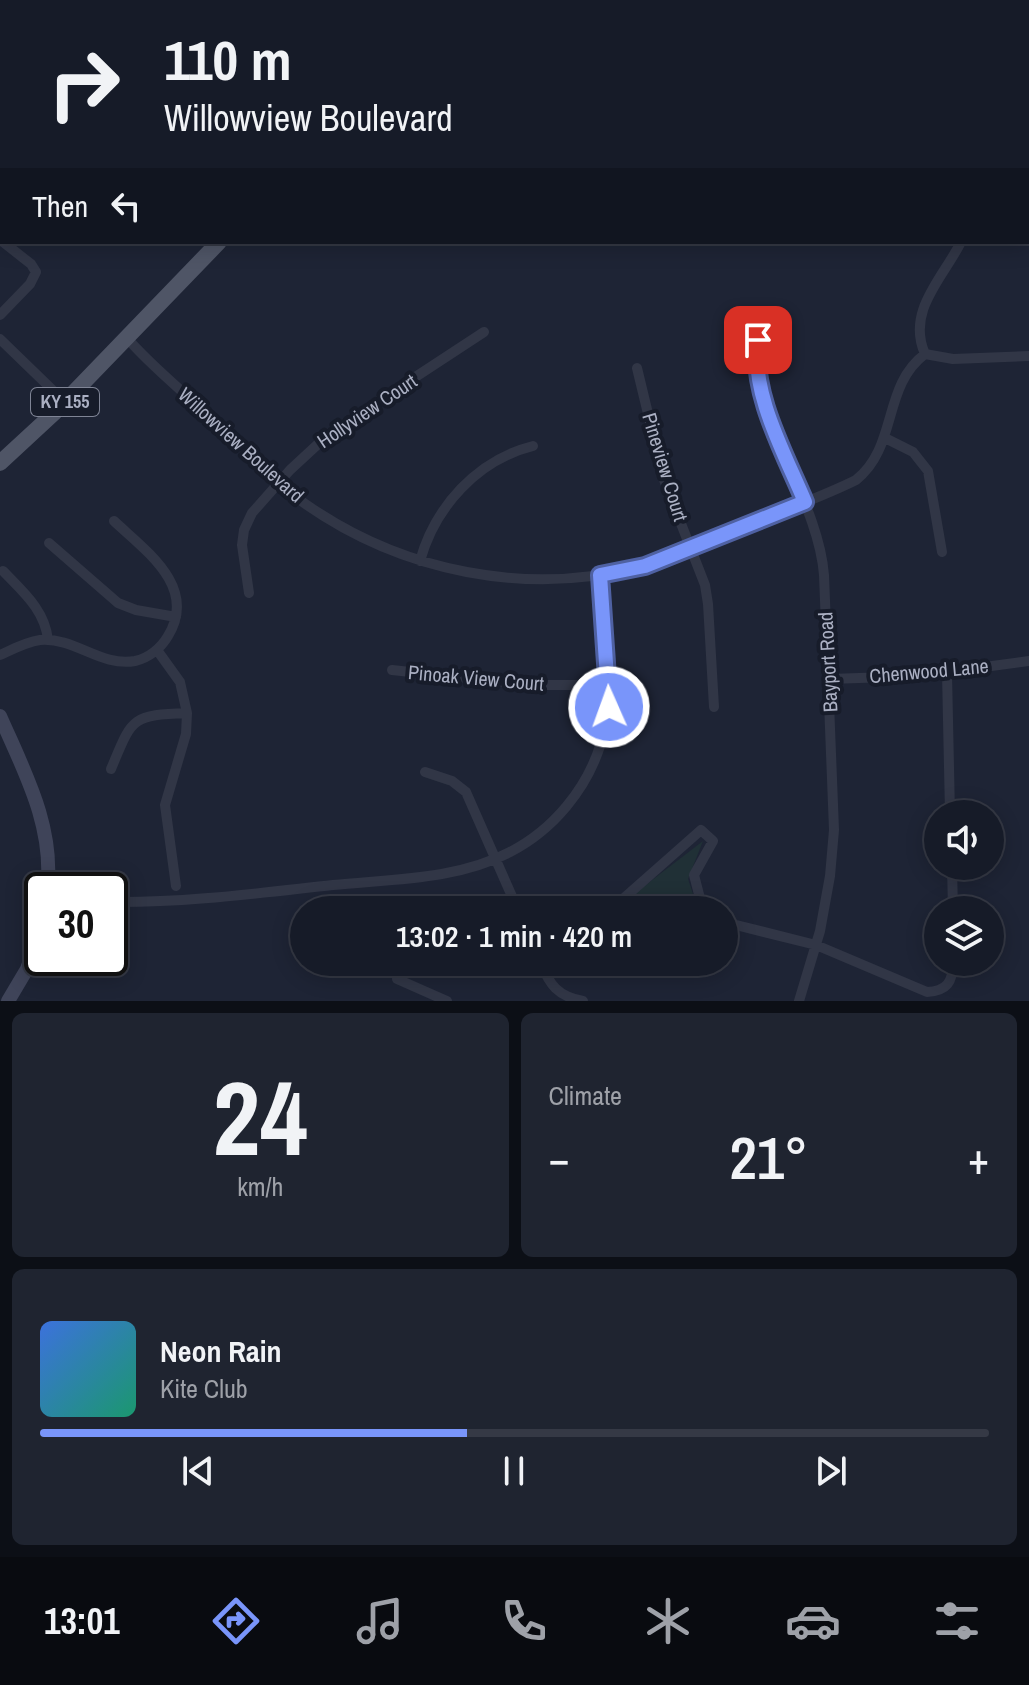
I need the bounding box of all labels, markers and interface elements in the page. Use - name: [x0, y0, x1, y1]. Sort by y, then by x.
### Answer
- text: 110 m: [164, 22, 292, 97]
- icon: right: [32, 32, 136, 136]
- text: Willowview Boulevard: [164, 94, 453, 142]
- icon: left: [104, 184, 148, 228]
- text: Then: [32, 186, 88, 226]
- pin: [724, 306, 792, 374]
- icon: arrive: [736, 318, 780, 362]
- street label: Hollyview Court: [312, 367, 422, 454]
- street label: Willowview Boulevard: [173, 381, 310, 508]
- road number: KY 155: [31, 388, 99, 416]
- street label: Pineview Court: [636, 409, 695, 525]
- street label: Bayport Road: [811, 611, 844, 713]
- street label: Chenwood Lane: [868, 652, 990, 689]
- street label: Pinoak View Court: [407, 658, 546, 697]
- position arrow: [567, 665, 651, 749]
- map controls: [924, 800, 1004, 976]
- button: sound: [924, 800, 1004, 880]
- speed limit sign: 30: [24, 872, 128, 976]
- button: layers: [924, 896, 1004, 976]
- text: 13:02 · 1 min · 420 m: [396, 916, 632, 956]
- text: 24: [213, 1047, 308, 1187]
- text: Climate: [549, 1078, 622, 1113]
- text: 21°: [729, 1117, 808, 1198]
- text: −: [549, 1128, 570, 1188]
- text: +: [968, 1128, 989, 1188]
- text: km/h: [237, 1169, 283, 1204]
- text: Neon Rain: [160, 1331, 282, 1371]
- text: Kite Club: [160, 1371, 248, 1406]
- icon: previous: [176, 1449, 220, 1493]
- icon: pause: [492, 1449, 536, 1493]
- icon: next: [809, 1449, 853, 1493]
- icon: directions: [208, 1593, 264, 1649]
- icon: music: [352, 1593, 408, 1649]
- icon: phone: [496, 1593, 552, 1649]
- icon: climate: [640, 1593, 696, 1649]
- icon: car: [785, 1593, 841, 1649]
- icon: filters: [929, 1593, 985, 1649]
- text: 13:01: [44, 1597, 120, 1645]

